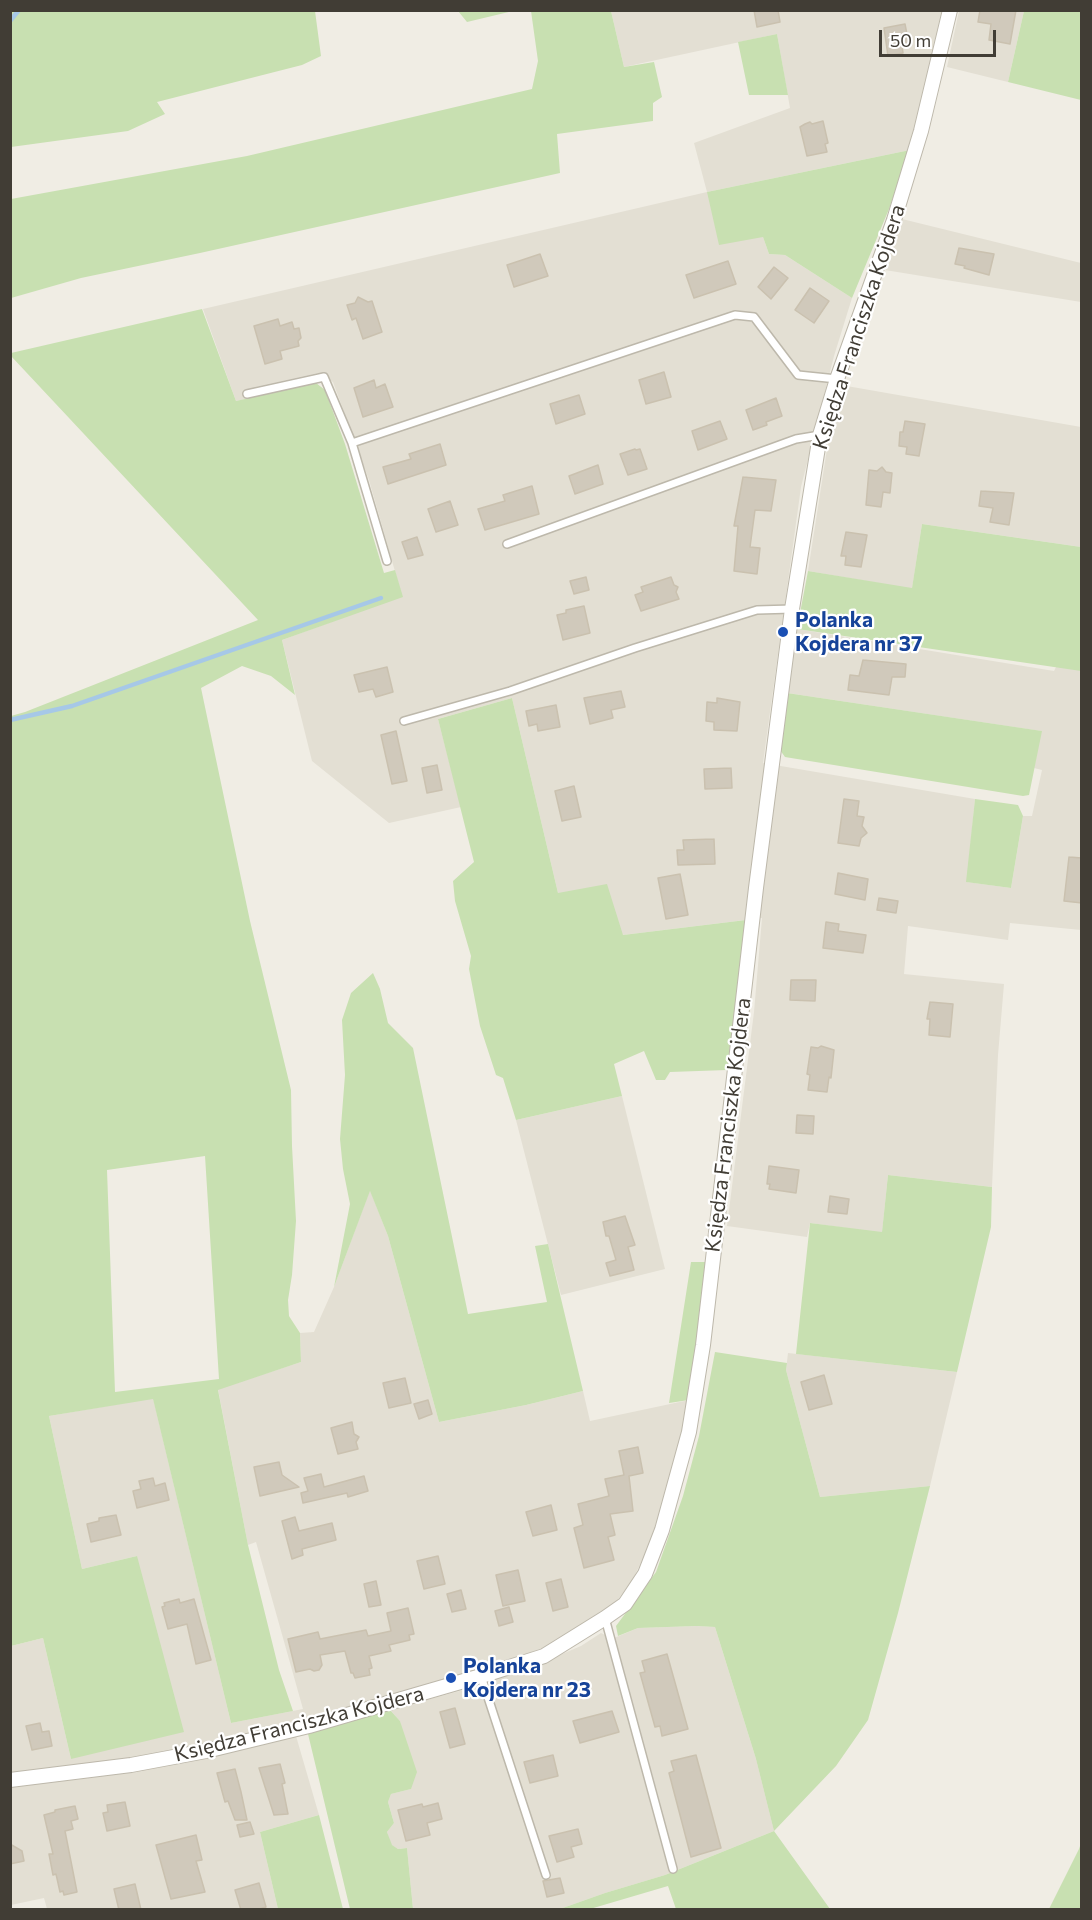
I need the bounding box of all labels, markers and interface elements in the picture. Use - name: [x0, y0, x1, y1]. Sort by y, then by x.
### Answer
- scale bar: [882, 18, 999, 56]
- text: 50 m: [890, 29, 931, 51]
- street label: Księdza Franciszka Kojdera: [807, 201, 911, 453]
- place label: Polanka Kojdera nr 37: [795, 607, 922, 657]
- marker: Polanka Kojdera nr 37: [776, 625, 790, 639]
- street label: Księdza Franciszka Kojdera: [700, 996, 756, 1254]
- place label: Polanka Kojdera nr 23: [463, 1653, 591, 1703]
- marker: Polanka Kojdera nr 23: [444, 1671, 458, 1685]
- street label: Księdza Franciszka Kojdera: [172, 1681, 426, 1767]

